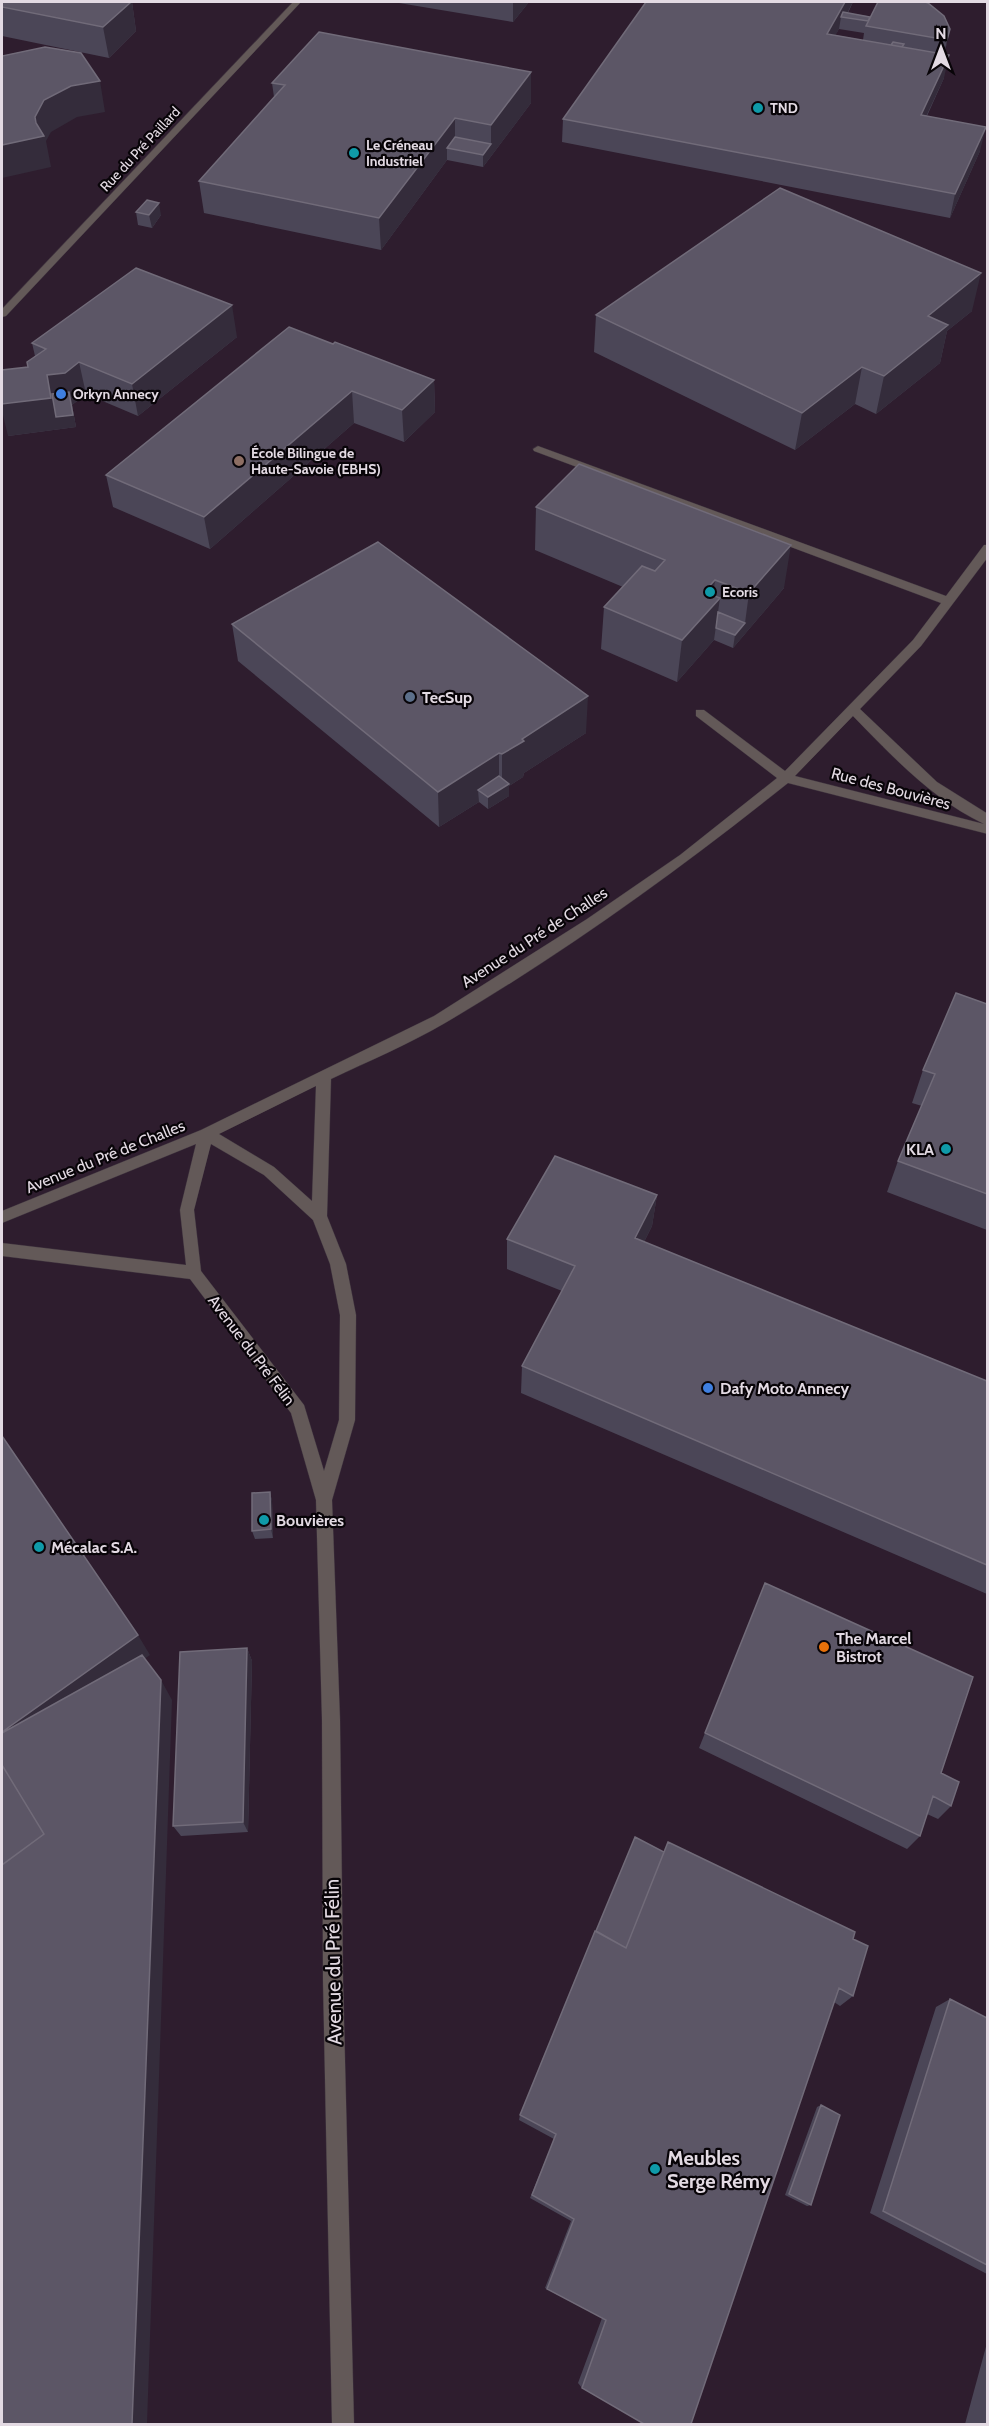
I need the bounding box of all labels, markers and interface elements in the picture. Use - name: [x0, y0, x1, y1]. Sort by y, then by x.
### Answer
- north arrow: [911, 18, 971, 78]
- text: N: [935, 24, 947, 43]
- place label: TND: [770, 99, 798, 117]
- marker: TND: [751, 101, 765, 115]
- street label: Rue du Pré Paillard: [96, 103, 184, 195]
- place label: Le Créneau Industriel: [366, 136, 433, 170]
- marker: Le Créneau Industriel: [347, 146, 361, 160]
- place label: Orkyn Annecy: [73, 385, 159, 403]
- marker: Orkyn Annecy: [54, 387, 68, 401]
- place label: École Bilingue de Haute-Savoie (EBHS): [251, 444, 381, 478]
- marker: École Bilingue de Haute-Savoie (EBHS): [232, 454, 246, 468]
- place label: Ecoris: [722, 583, 758, 601]
- marker: Ecoris: [703, 585, 717, 599]
- place label: TecSup: [422, 688, 472, 707]
- marker: TecSup: [403, 690, 417, 704]
- street label: Rue des Bouvières: [829, 763, 953, 814]
- street label: Avenue du Pré de Challes: [458, 883, 611, 992]
- street label: Avenue du Pré de Challes: [23, 1116, 188, 1197]
- place label: KLA: [906, 1140, 934, 1159]
- marker: KLA: [939, 1142, 953, 1156]
- street label: Avenue du Pré Félin: [204, 1292, 299, 1409]
- place label: Dafy Moto Annecy: [720, 1379, 849, 1398]
- marker: Dafy Moto Annecy: [701, 1381, 715, 1395]
- place label: Bouvières: [276, 1511, 344, 1530]
- marker: Bouvières: [257, 1513, 271, 1527]
- place label: Mécalac S.A.: [51, 1538, 137, 1557]
- marker: Mécalac S.A.: [32, 1540, 46, 1554]
- place label: The Marcel Bistrot: [836, 1629, 911, 1666]
- marker: The Marcel Bistrot: [817, 1640, 831, 1654]
- street label: Avenue du Pré Félin: [320, 1879, 346, 2045]
- place label: Meubles Serge Rémy: [667, 2146, 771, 2193]
- marker: Meubles Serge Rémy: [648, 2162, 662, 2176]

